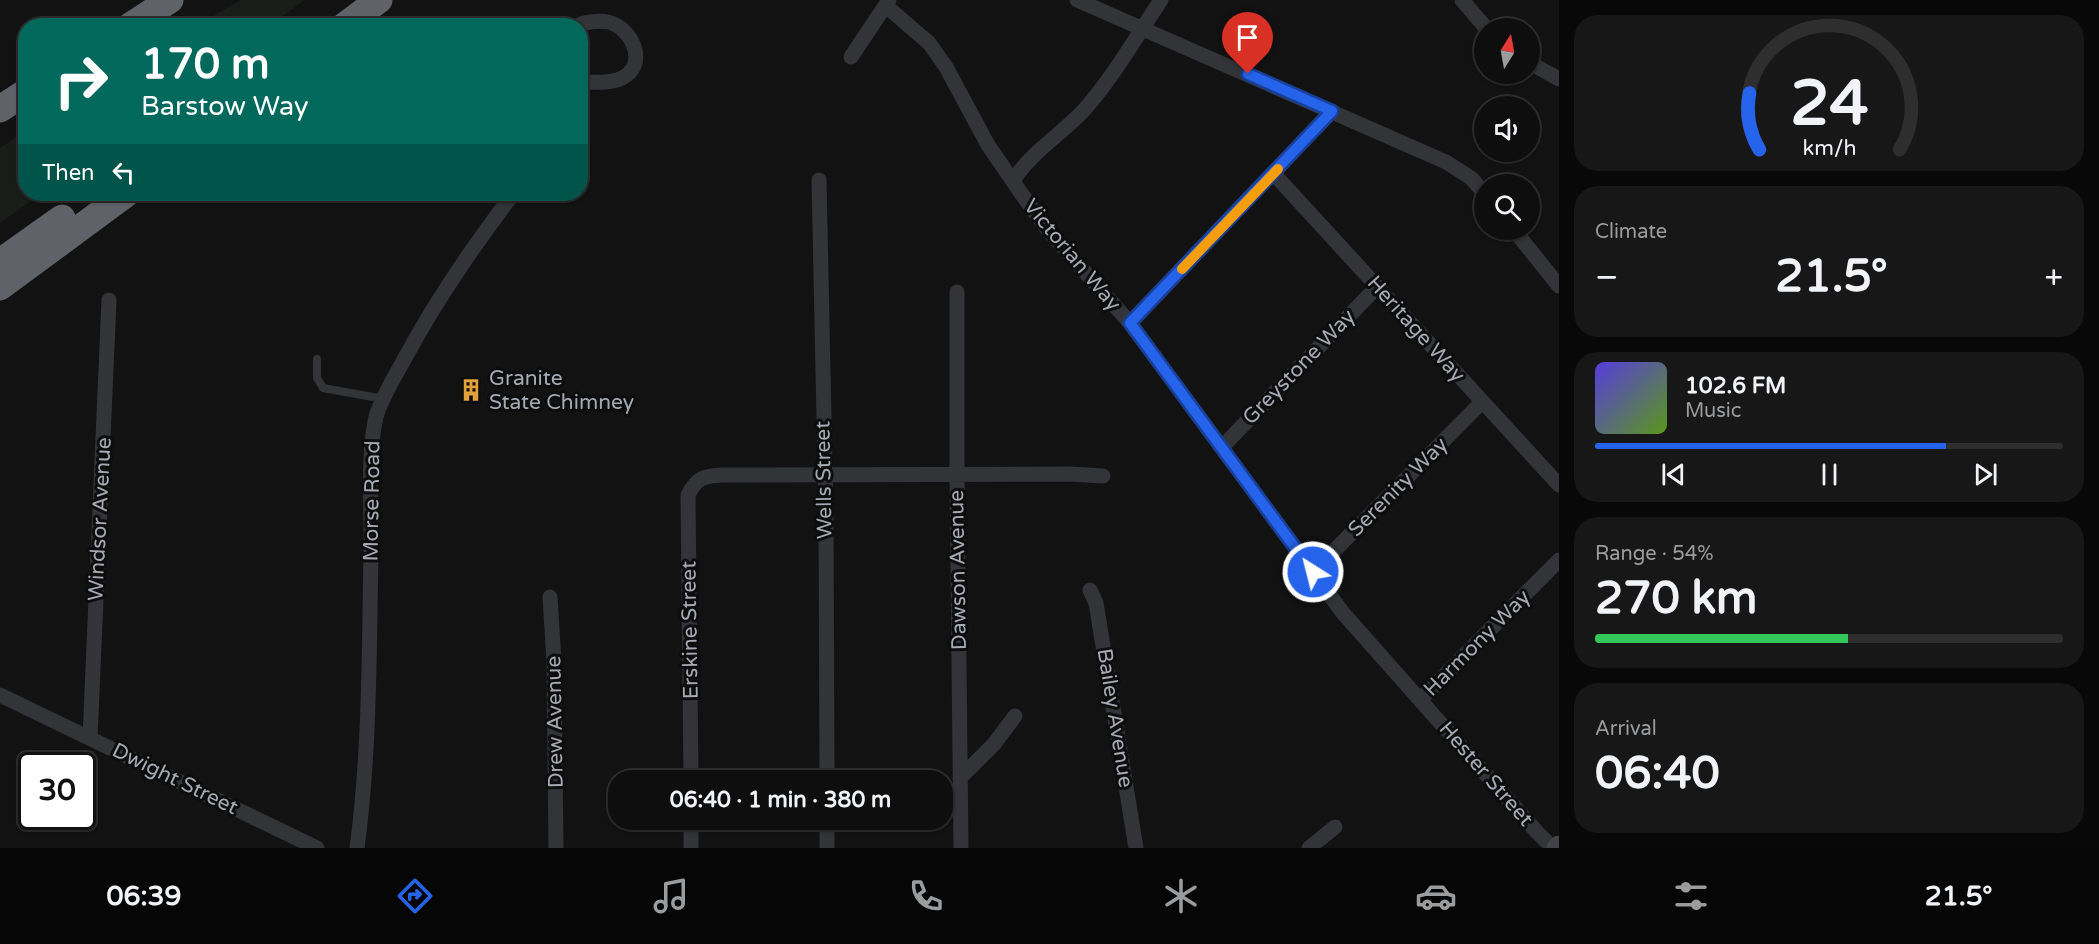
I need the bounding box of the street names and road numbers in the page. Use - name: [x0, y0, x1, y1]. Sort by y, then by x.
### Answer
- street label: Victorian Way: [1018, 194, 1126, 316]
- street label: Heritage Way: [1362, 271, 1470, 387]
- street label: Greystone Way: [1238, 304, 1360, 430]
- street label: Wells Street: [810, 421, 838, 539]
- street label: Serenity Way: [1343, 432, 1453, 542]
- street label: Windsor Avenue: [83, 436, 117, 601]
- street label: Morse Road: [358, 440, 386, 562]
- street label: Dawson Avenue: [944, 490, 972, 650]
- street label: Erskine Street: [676, 561, 704, 699]
- street label: Harmony Way: [1419, 585, 1535, 701]
- street label: Bailey Avenue: [1092, 647, 1138, 789]
- street label: Drew Avenue: [541, 656, 569, 788]
- street label: Hester Street: [1434, 716, 1538, 832]
- street label: Dwight Street: [108, 738, 242, 820]

